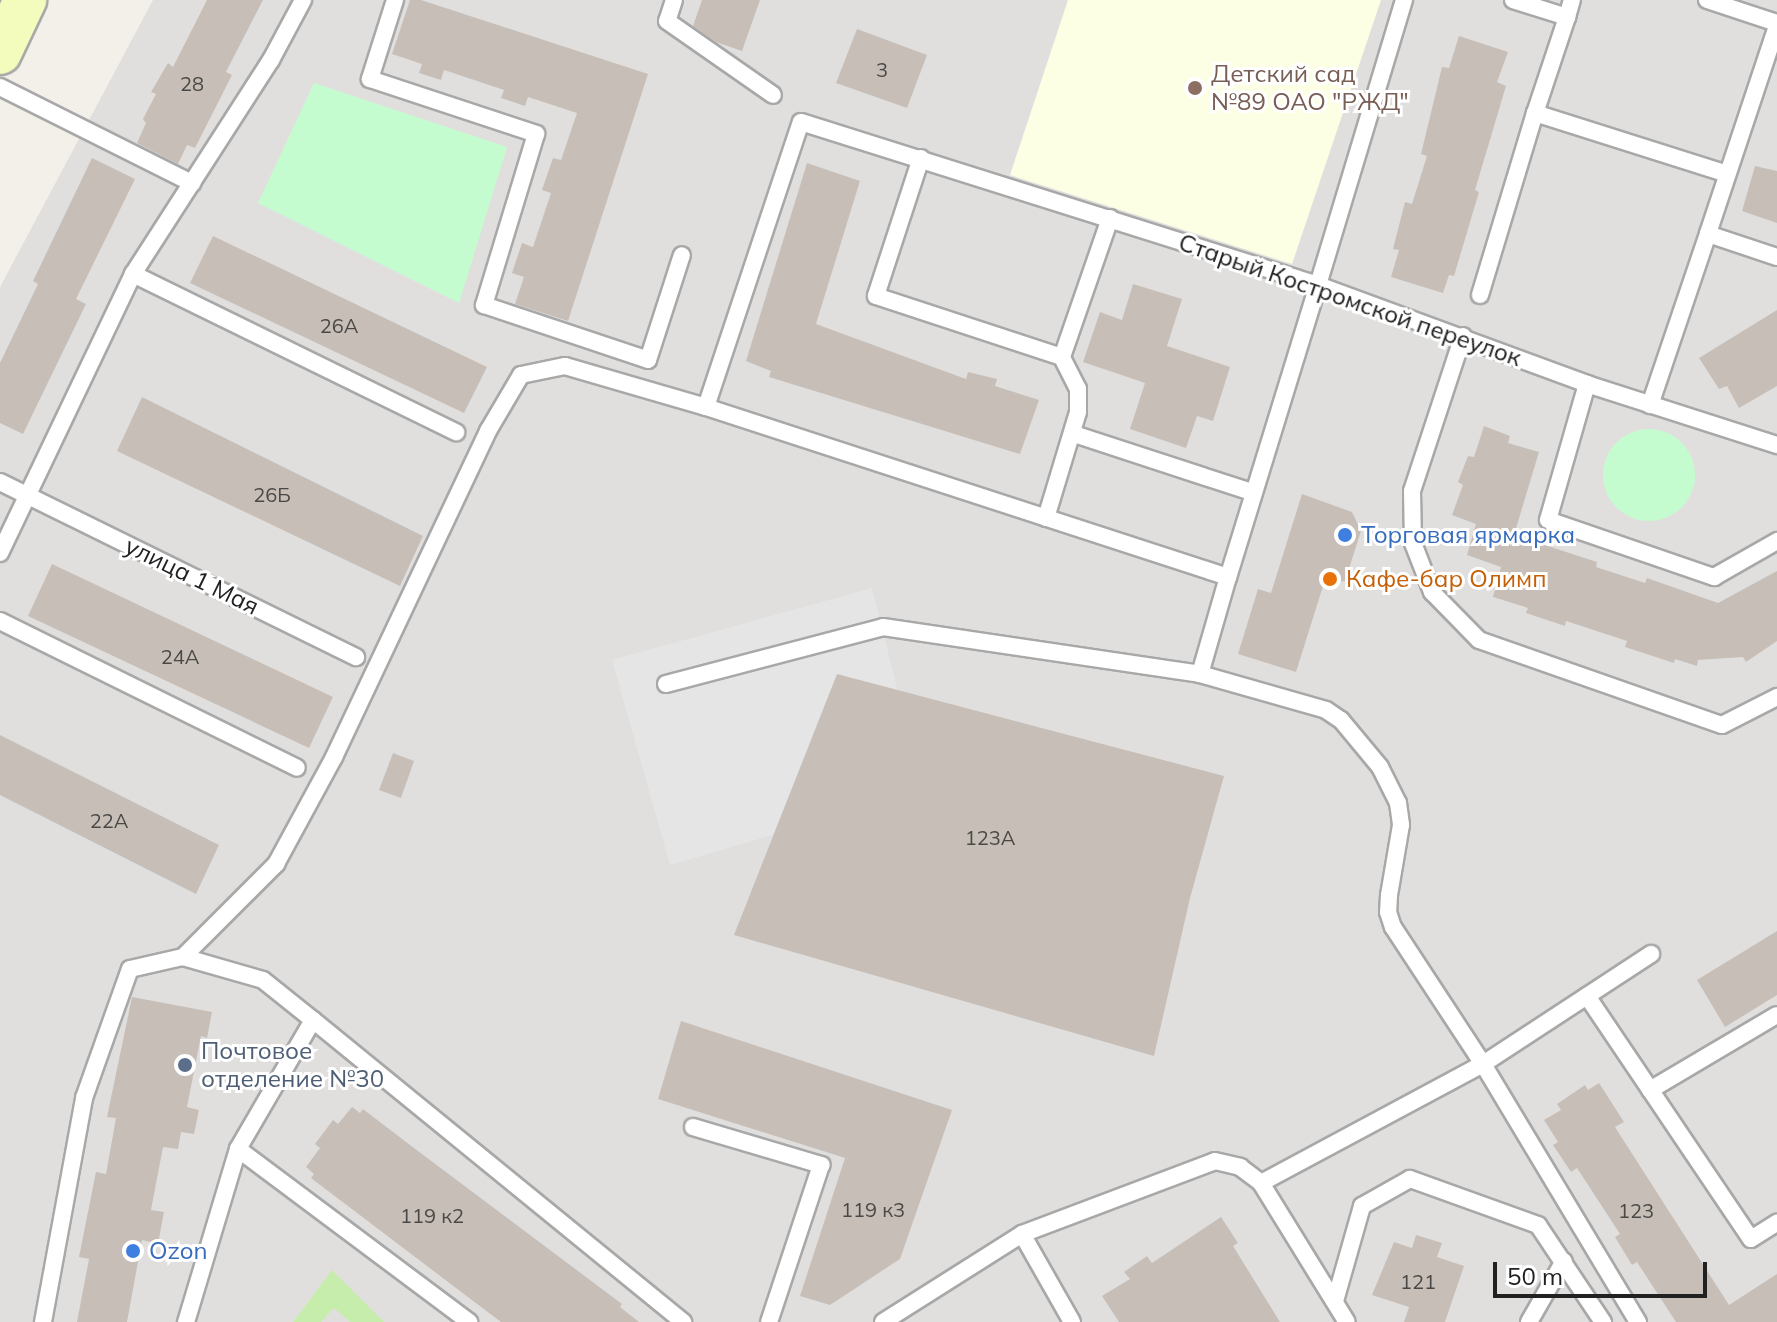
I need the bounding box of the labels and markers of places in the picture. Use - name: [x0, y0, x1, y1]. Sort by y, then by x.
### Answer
- place label: Детский сад №89 ОАО "РЖД": [1211, 60, 1409, 116]
- marker: Детский сад №89 ОАО "РЖД": [1186, 79, 1204, 97]
- place label: Торговая ярмарка: [1361, 521, 1575, 549]
- marker: Торговая ярмарка: [1336, 526, 1354, 544]
- place label: Кафе-бар Олимп: [1346, 565, 1546, 593]
- marker: Кафе-бар Олимп: [1321, 570, 1339, 588]
- place label: Почтовое отделение №30: [201, 1037, 384, 1093]
- marker: Почтовое отделение №30: [176, 1056, 194, 1074]
- place label: Ozon: [149, 1237, 208, 1265]
- marker: Ozon: [124, 1242, 142, 1260]

